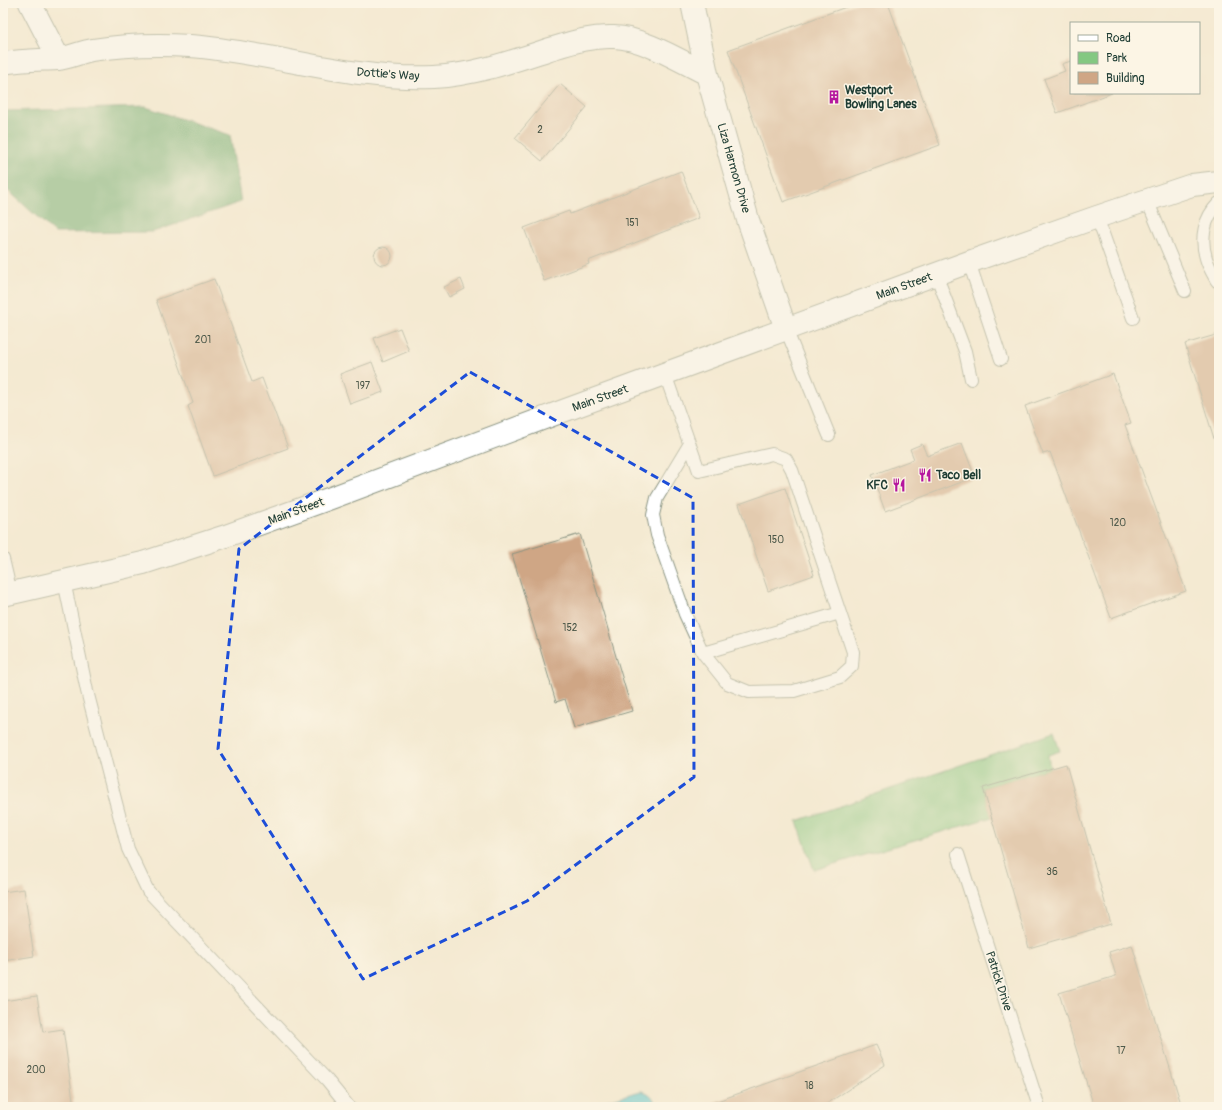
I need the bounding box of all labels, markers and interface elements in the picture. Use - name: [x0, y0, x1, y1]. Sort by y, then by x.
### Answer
- legend: [1070, 22, 1200, 94]
- text: Road: [1106, 31, 1131, 46]
- text: Park: [1106, 51, 1127, 66]
- street label: Dottie's Way: [356, 65, 420, 84]
- text: Building: [1106, 71, 1145, 86]
- place label: Westport Bowling Lanes: [845, 83, 917, 112]
- building icon: Westport Bowling Lanes: [826, 89, 842, 105]
- street label: Liza Harmon Drive: [714, 121, 754, 215]
- house number: 2: [537, 124, 543, 136]
- house number: 151: [625, 217, 639, 229]
- street label: Main Street: [874, 269, 934, 303]
- house number: 201: [195, 334, 211, 346]
- house number: 197: [356, 380, 371, 392]
- street label: Main Street: [570, 381, 630, 415]
- restaurant icon: Taco Bell: [917, 467, 933, 483]
- place label: Taco Bell: [935, 468, 981, 483]
- restaurant icon: KFC: [891, 477, 907, 493]
- place label: KFC: [866, 478, 889, 493]
- street label: Main Street: [266, 494, 326, 528]
- house number: 120: [1110, 517, 1126, 529]
- house number: 150: [768, 534, 784, 546]
- house number: 152: [563, 622, 578, 634]
- house number: 36: [1046, 866, 1058, 878]
- street label: Patrick Drive: [982, 949, 1015, 1013]
- house number: 17: [1116, 1045, 1126, 1057]
- house number: 200: [26, 1064, 46, 1076]
- house number: 18: [805, 1080, 813, 1092]

